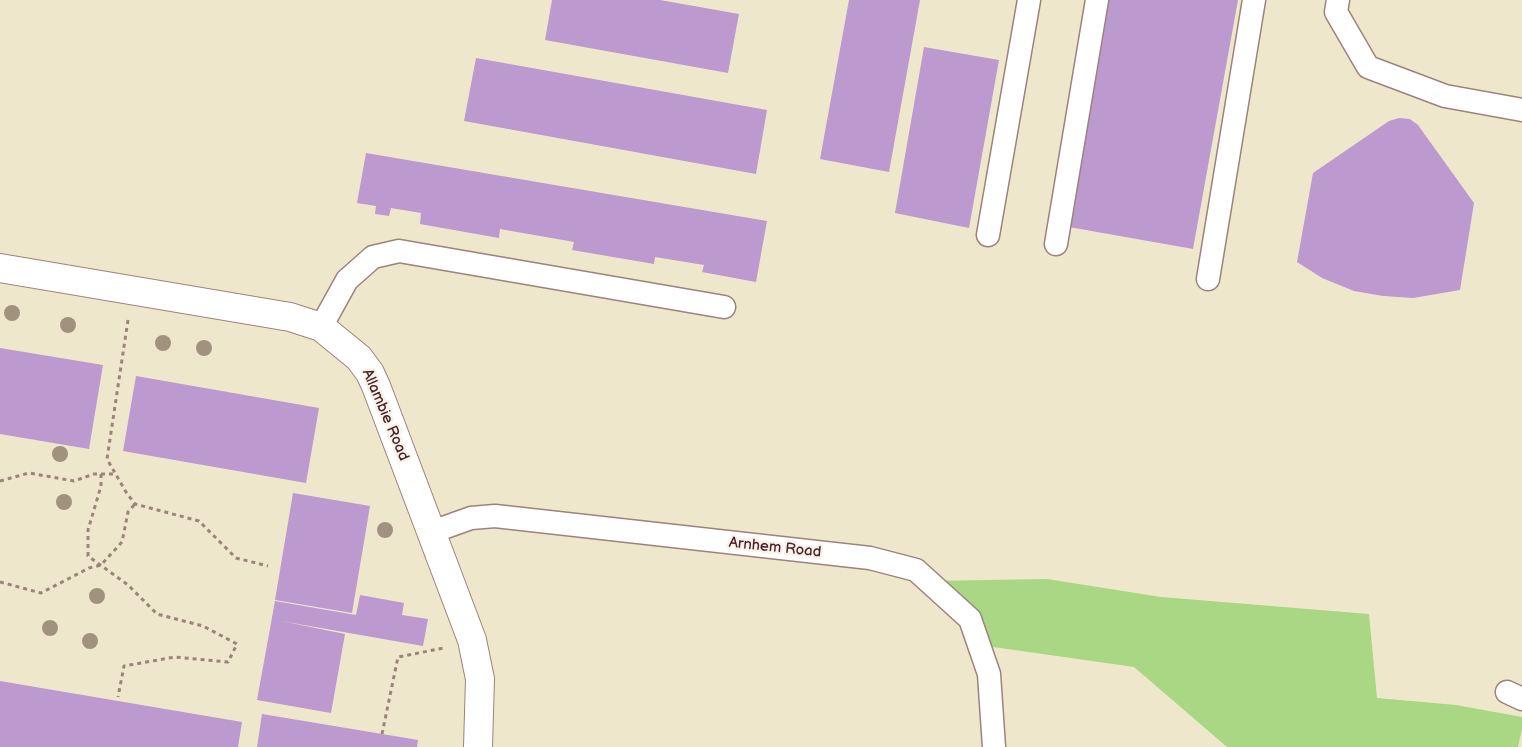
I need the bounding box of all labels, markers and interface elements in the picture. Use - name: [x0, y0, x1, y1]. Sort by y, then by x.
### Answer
- street label: Allambie Road: [358, 366, 412, 464]
- street label: Arnhem Road: [728, 534, 822, 562]

